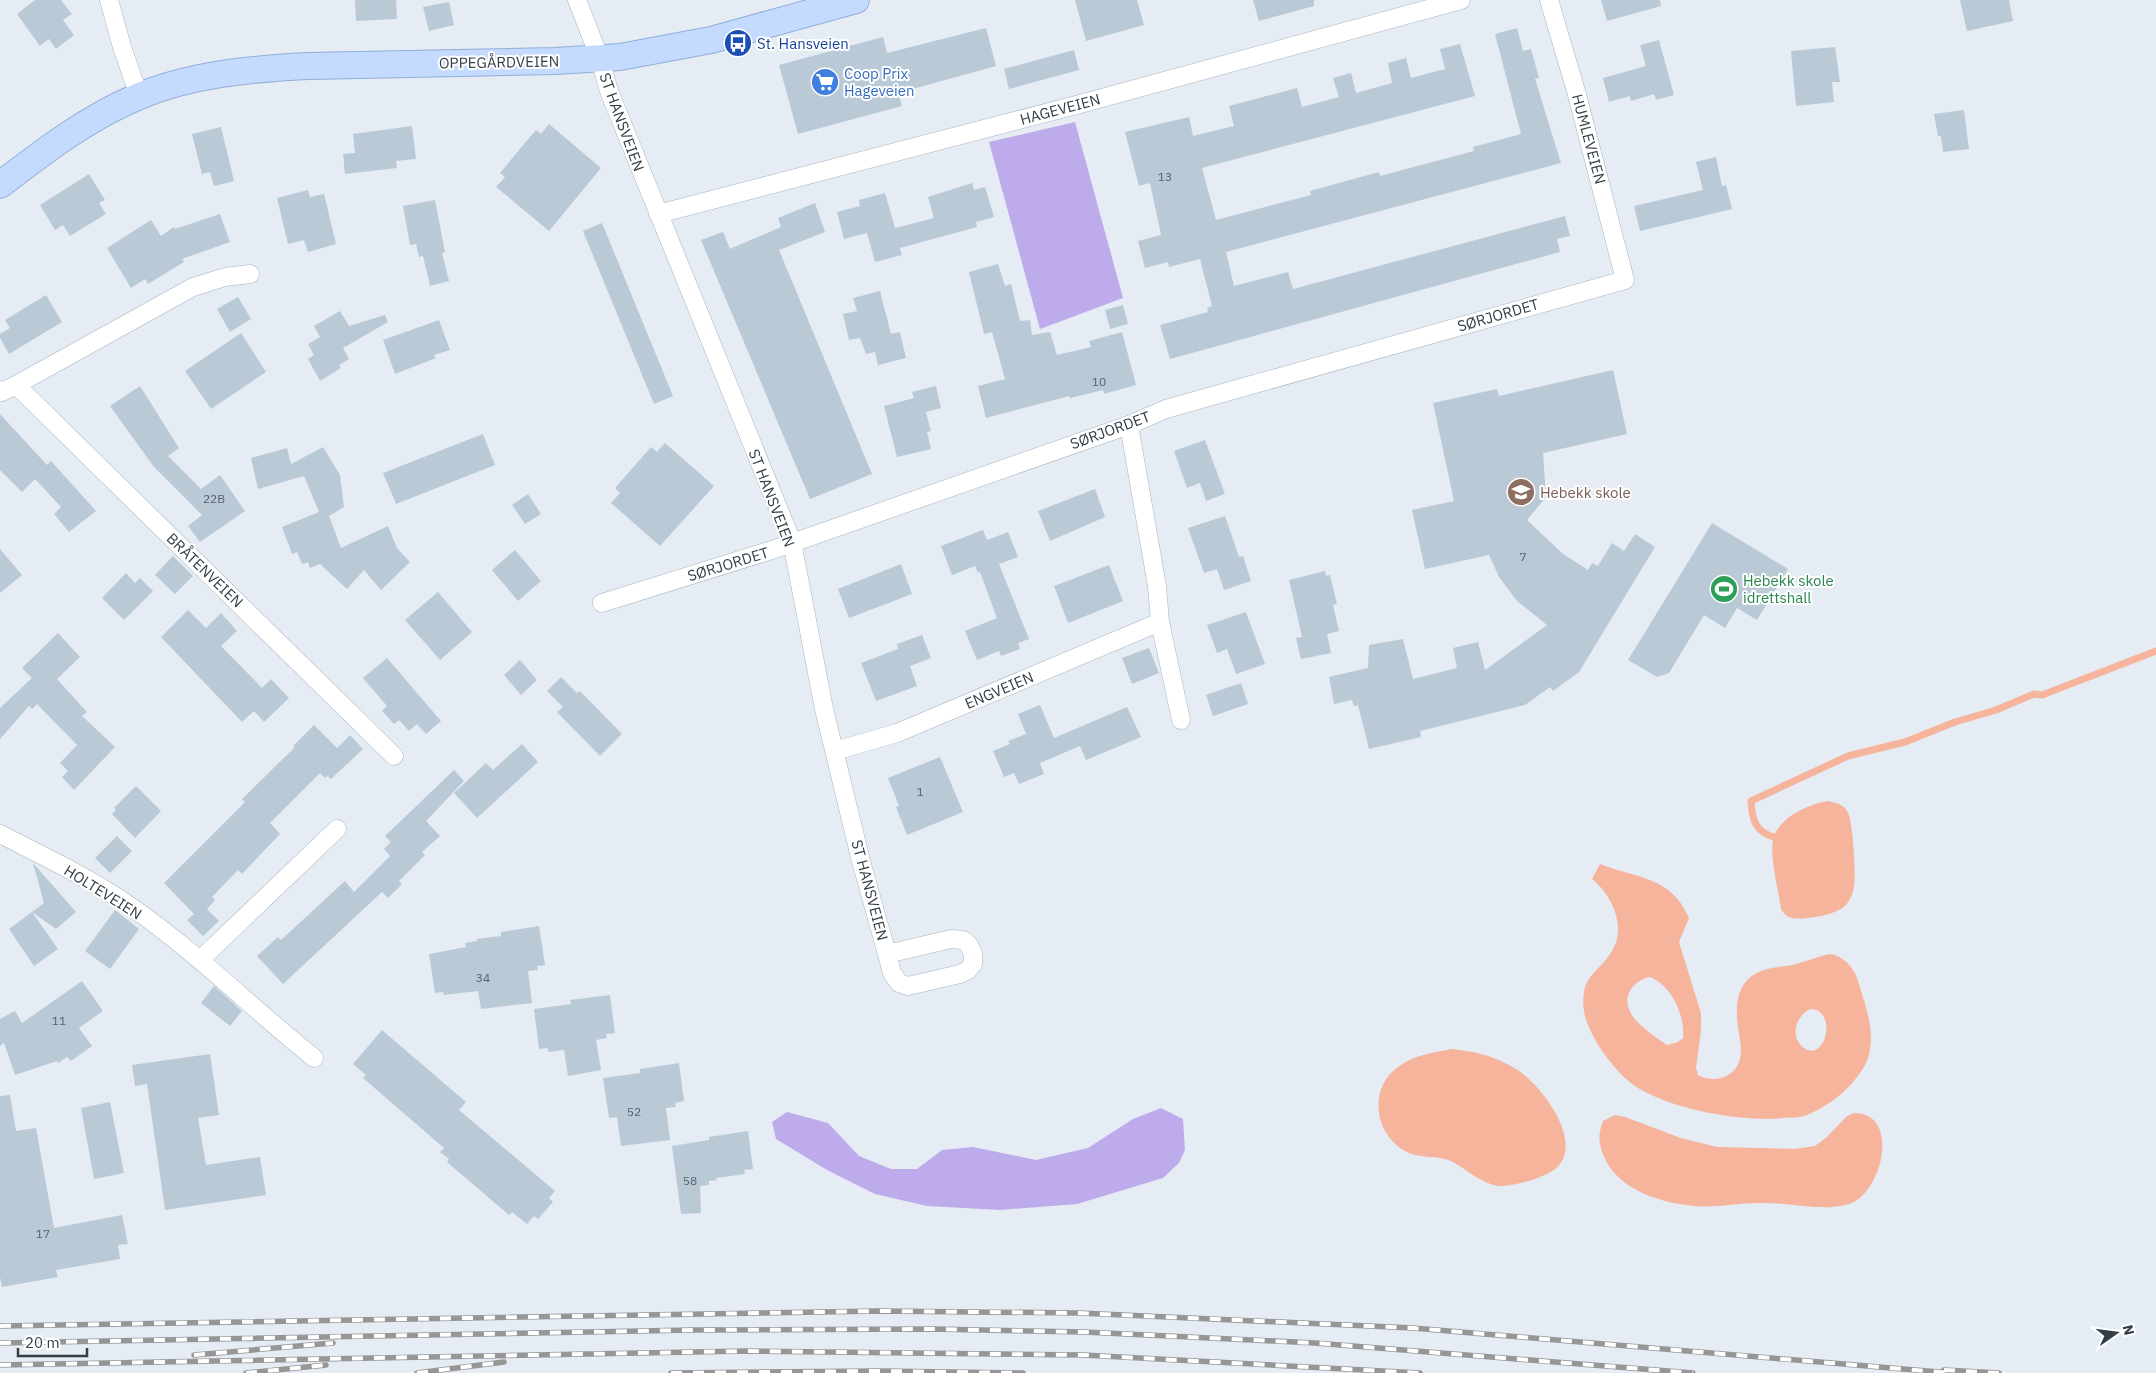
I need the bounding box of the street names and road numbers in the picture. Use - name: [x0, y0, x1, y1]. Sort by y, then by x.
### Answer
- street label: OPPEGÅRDVEIEN: [439, 51, 559, 73]
- street label: ST HANSVEIEN: [595, 70, 649, 174]
- street label: HAGEVEIEN: [1018, 89, 1102, 129]
- street label: HUMLEVEIEN: [1568, 92, 1610, 186]
- street label: SØRJORDET: [1455, 294, 1541, 336]
- street label: SØRJORDET: [1067, 407, 1153, 453]
- street label: ST HANSVEIEN: [745, 446, 799, 550]
- street label: BRÅTENVEIEN: [163, 529, 247, 611]
- street label: SØRJORDET: [685, 543, 771, 585]
- street label: ENGVEIEN: [962, 667, 1036, 713]
- street label: ST HANSVEIEN: [847, 838, 893, 942]
- street label: HOLTEVEIEN: [61, 861, 145, 923]

